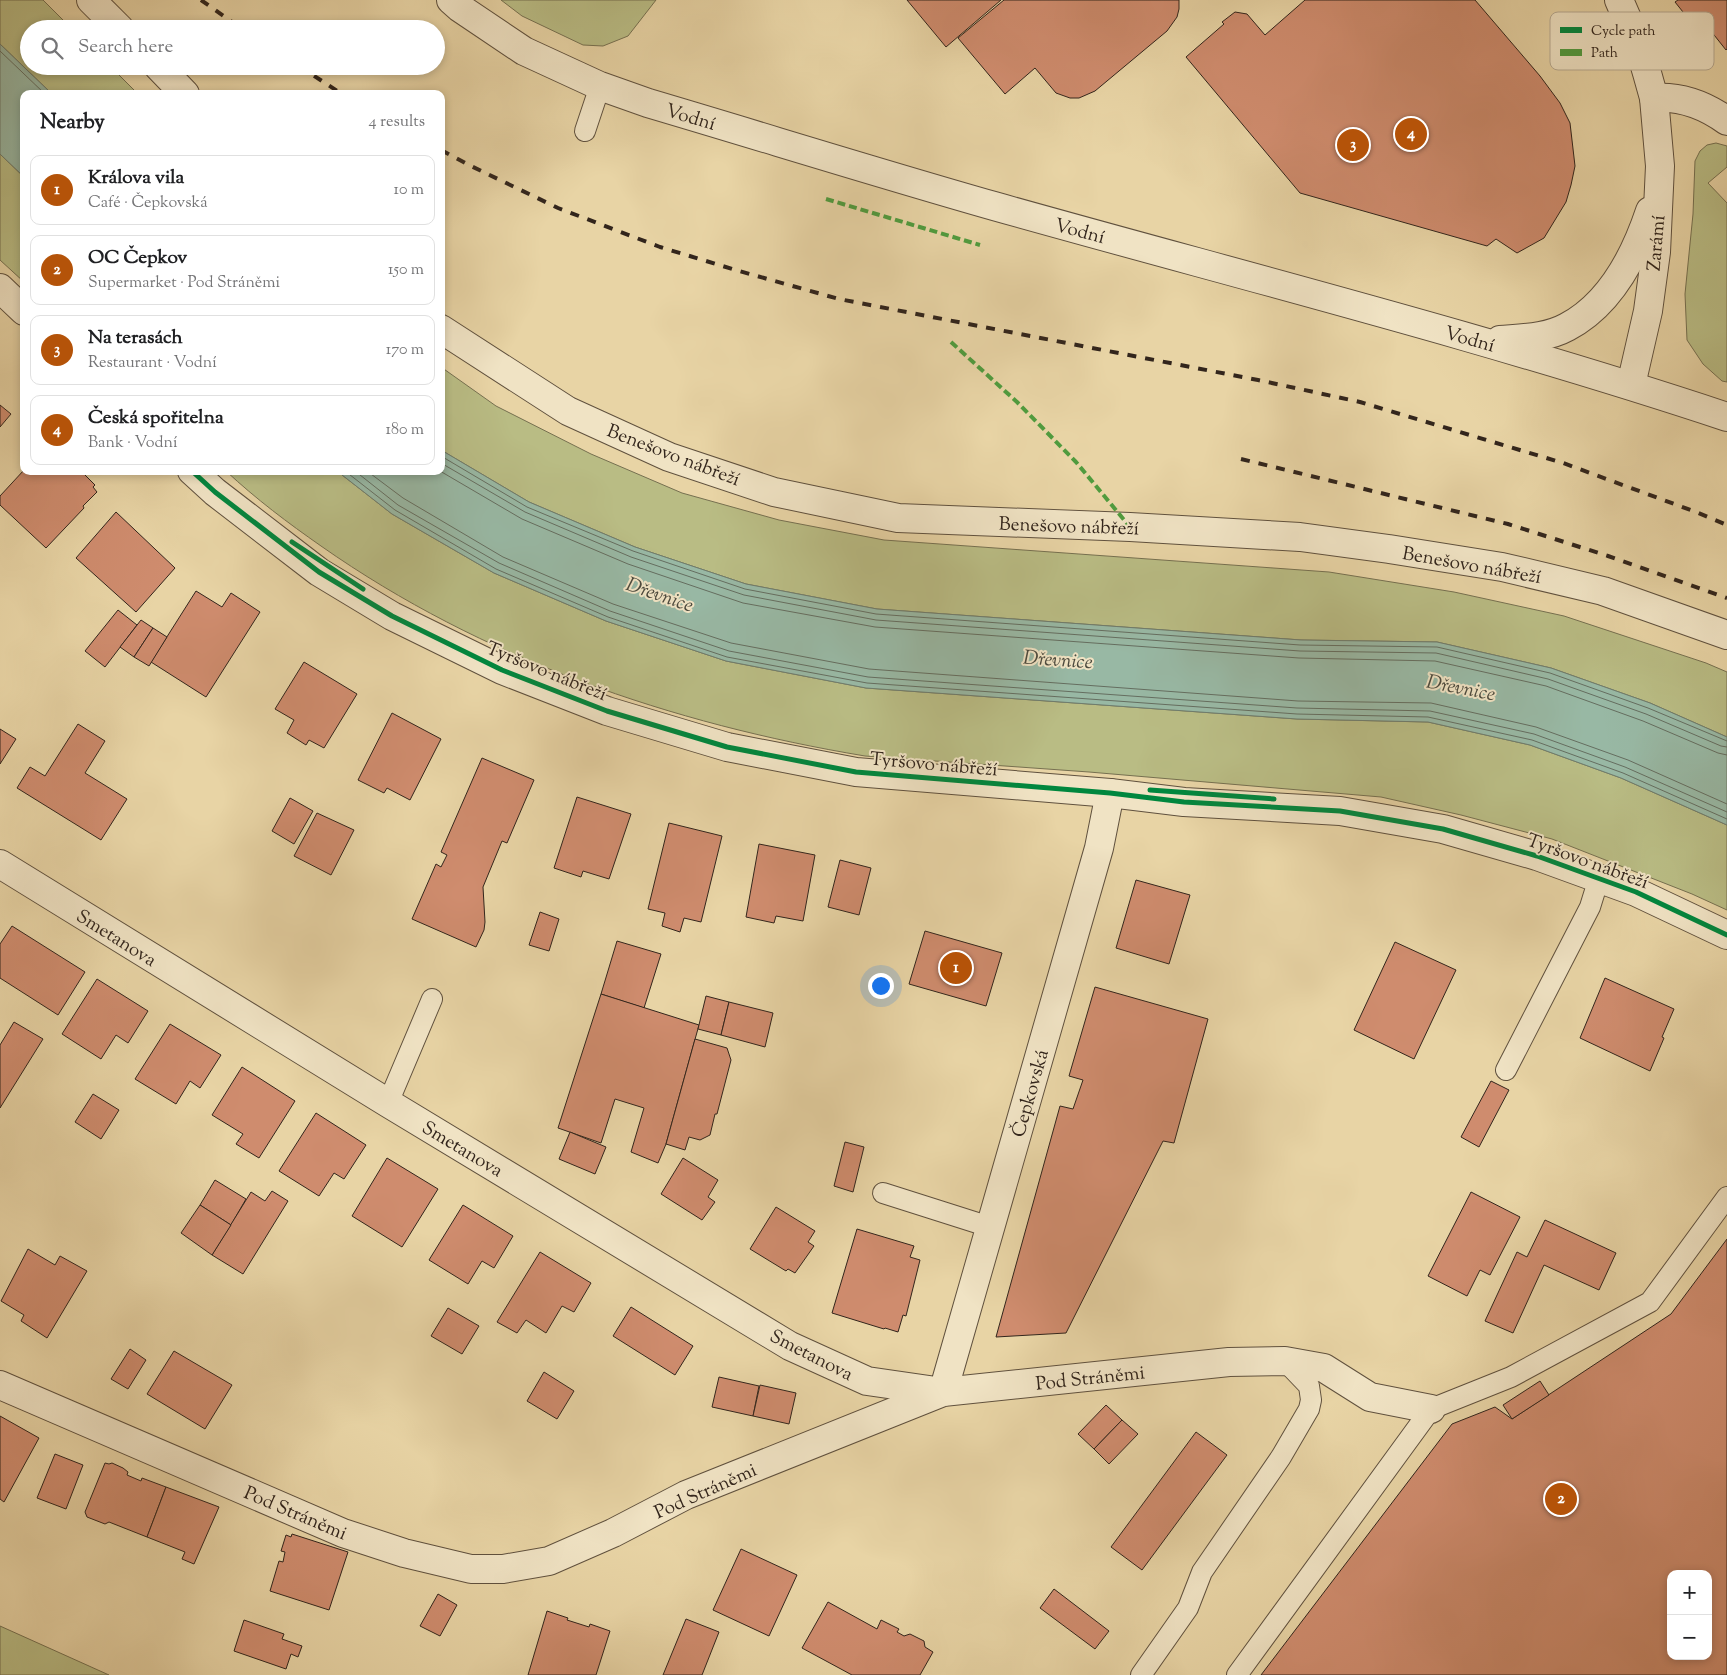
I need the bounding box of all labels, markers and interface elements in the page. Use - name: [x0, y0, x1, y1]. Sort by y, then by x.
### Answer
- legend: [1550, 12, 1714, 70]
- search box: [20, 20, 445, 75]
- text: Cycle path: [1591, 22, 1655, 42]
- icon: search: [38, 34, 66, 62]
- text: Search here: [78, 34, 173, 61]
- text: Path: [1591, 44, 1618, 64]
- street label: Vodní: [662, 98, 719, 139]
- text: Nearby: [40, 108, 105, 138]
- text: 4 results: [369, 111, 425, 134]
- pin: 4: [1395, 115, 1427, 153]
- pin: 3: [1337, 126, 1369, 164]
- text: Králova vila: [88, 165, 184, 192]
- text: 1: [54, 179, 60, 202]
- text: 10 m: [394, 179, 424, 202]
- text: Café · Čepkovská: [88, 192, 208, 215]
- street label: Vodní: [1051, 213, 1108, 252]
- street label: Zarámí: [1642, 214, 1673, 272]
- text: OC Čepkov: [88, 245, 187, 272]
- text: 2: [53, 259, 61, 282]
- text: 150 m: [388, 259, 424, 282]
- text: Supermarket · Pod Stráněmi: [88, 272, 280, 295]
- street label: Vodní: [1441, 320, 1498, 360]
- text: Na terasách: [88, 325, 183, 352]
- text: 3: [54, 339, 60, 362]
- text: 170 m: [386, 339, 424, 362]
- text: Restaurant · Vodní: [88, 352, 217, 375]
- text: Česká spořitelna: [88, 405, 224, 432]
- text: 4: [53, 419, 61, 442]
- text: 180 m: [385, 419, 424, 442]
- street label: Benešovo nábřeží: [603, 419, 744, 494]
- text: Bank · Vodní: [88, 432, 178, 455]
- street label: Benešovo nábřeží: [998, 512, 1140, 543]
- street label: Benešovo nábřeží: [1400, 541, 1543, 592]
- water label: Dřevnice: [622, 571, 697, 621]
- street label: Tyršovo nábřeží: [482, 636, 611, 709]
- water label: Dřevnice: [1022, 645, 1094, 678]
- water label: Dřevnice: [1424, 669, 1498, 710]
- street label: Tyršovo nábřeží: [869, 746, 999, 785]
- street label: Tyršovo nábřeží: [1522, 828, 1652, 897]
- street label: Smetanova: [70, 904, 161, 975]
- pin: 1: [940, 949, 972, 987]
- your location: [868, 973, 894, 999]
- street label: Čepkovská: [1006, 1046, 1057, 1141]
- street label: Smetanova: [416, 1115, 508, 1185]
- street label: Smetanova: [764, 1324, 857, 1389]
- street label: Pod Stráněmi: [1034, 1360, 1146, 1399]
- street label: Pod Stráněmi: [650, 1458, 762, 1527]
- street label: Pod Stráněmi: [239, 1480, 351, 1548]
- pin: 2: [1545, 1480, 1577, 1518]
- map controls: [1667, 1570, 1712, 1660]
- button: +: [1667, 1570, 1712, 1615]
- button: −: [1667, 1615, 1712, 1660]

